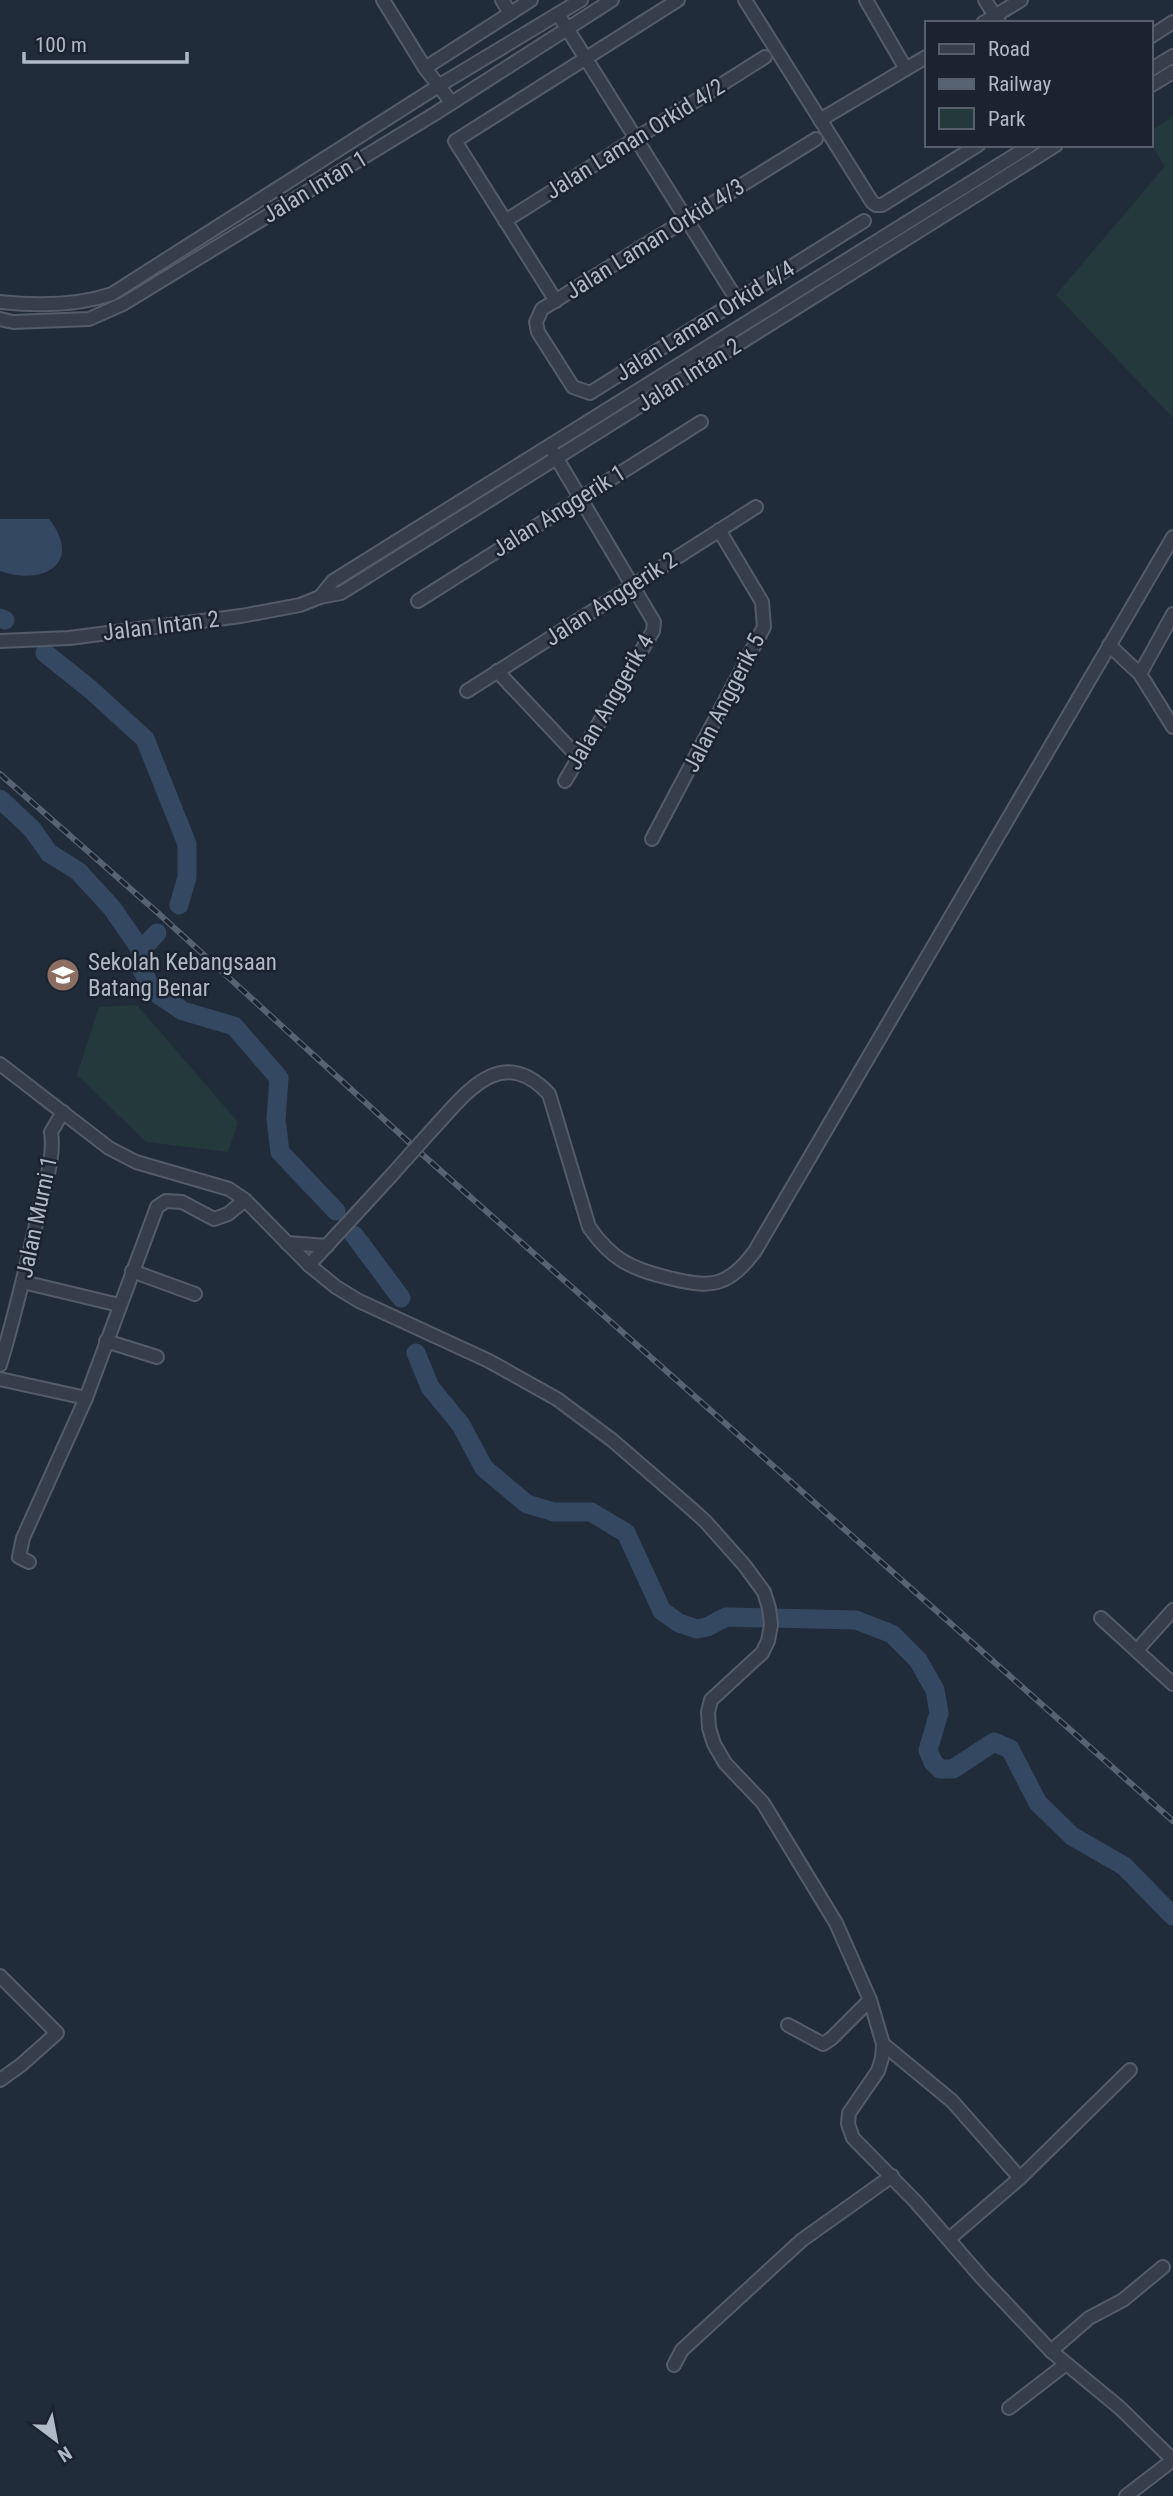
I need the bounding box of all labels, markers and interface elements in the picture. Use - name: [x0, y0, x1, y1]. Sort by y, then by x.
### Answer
- scale bar: [24, 21, 187, 65]
- legend: [925, 21, 1152, 147]
- text: 100 m: [35, 33, 87, 57]
- text: Road: [988, 37, 1030, 61]
- text: Railway: [988, 72, 1051, 96]
- street label: Jalan Laman Orkid 4/2: [541, 73, 729, 205]
- text: Park: [988, 107, 1026, 131]
- street label: Jalan Intan 1: [258, 145, 372, 229]
- street label: Jalan Laman Orkid 4/3: [561, 173, 749, 305]
- street label: Jalan Laman Orkid 4/4: [611, 255, 799, 387]
- street label: Jalan Intan 2: [632, 332, 746, 418]
- street label: Jalan Anggerik 1: [487, 459, 631, 563]
- street label: Jalan Anggerik 2: [540, 546, 682, 652]
- street label: Jalan Intan 2: [101, 605, 221, 647]
- street label: Jalan Anggerik 4: [560, 629, 660, 775]
- street label: Jalan Anggerik 5: [677, 629, 771, 777]
- place label: Sekolah Kebangsaan Batang Benar: [88, 949, 277, 1002]
- school or university icon: Sekolah Kebangsaan Batang Benar: [44, 956, 82, 994]
- street label: Jalan Murni 1: [11, 1154, 63, 1280]
- north arrow: [21, 2405, 91, 2475]
- text: N: [54, 2441, 76, 2467]

